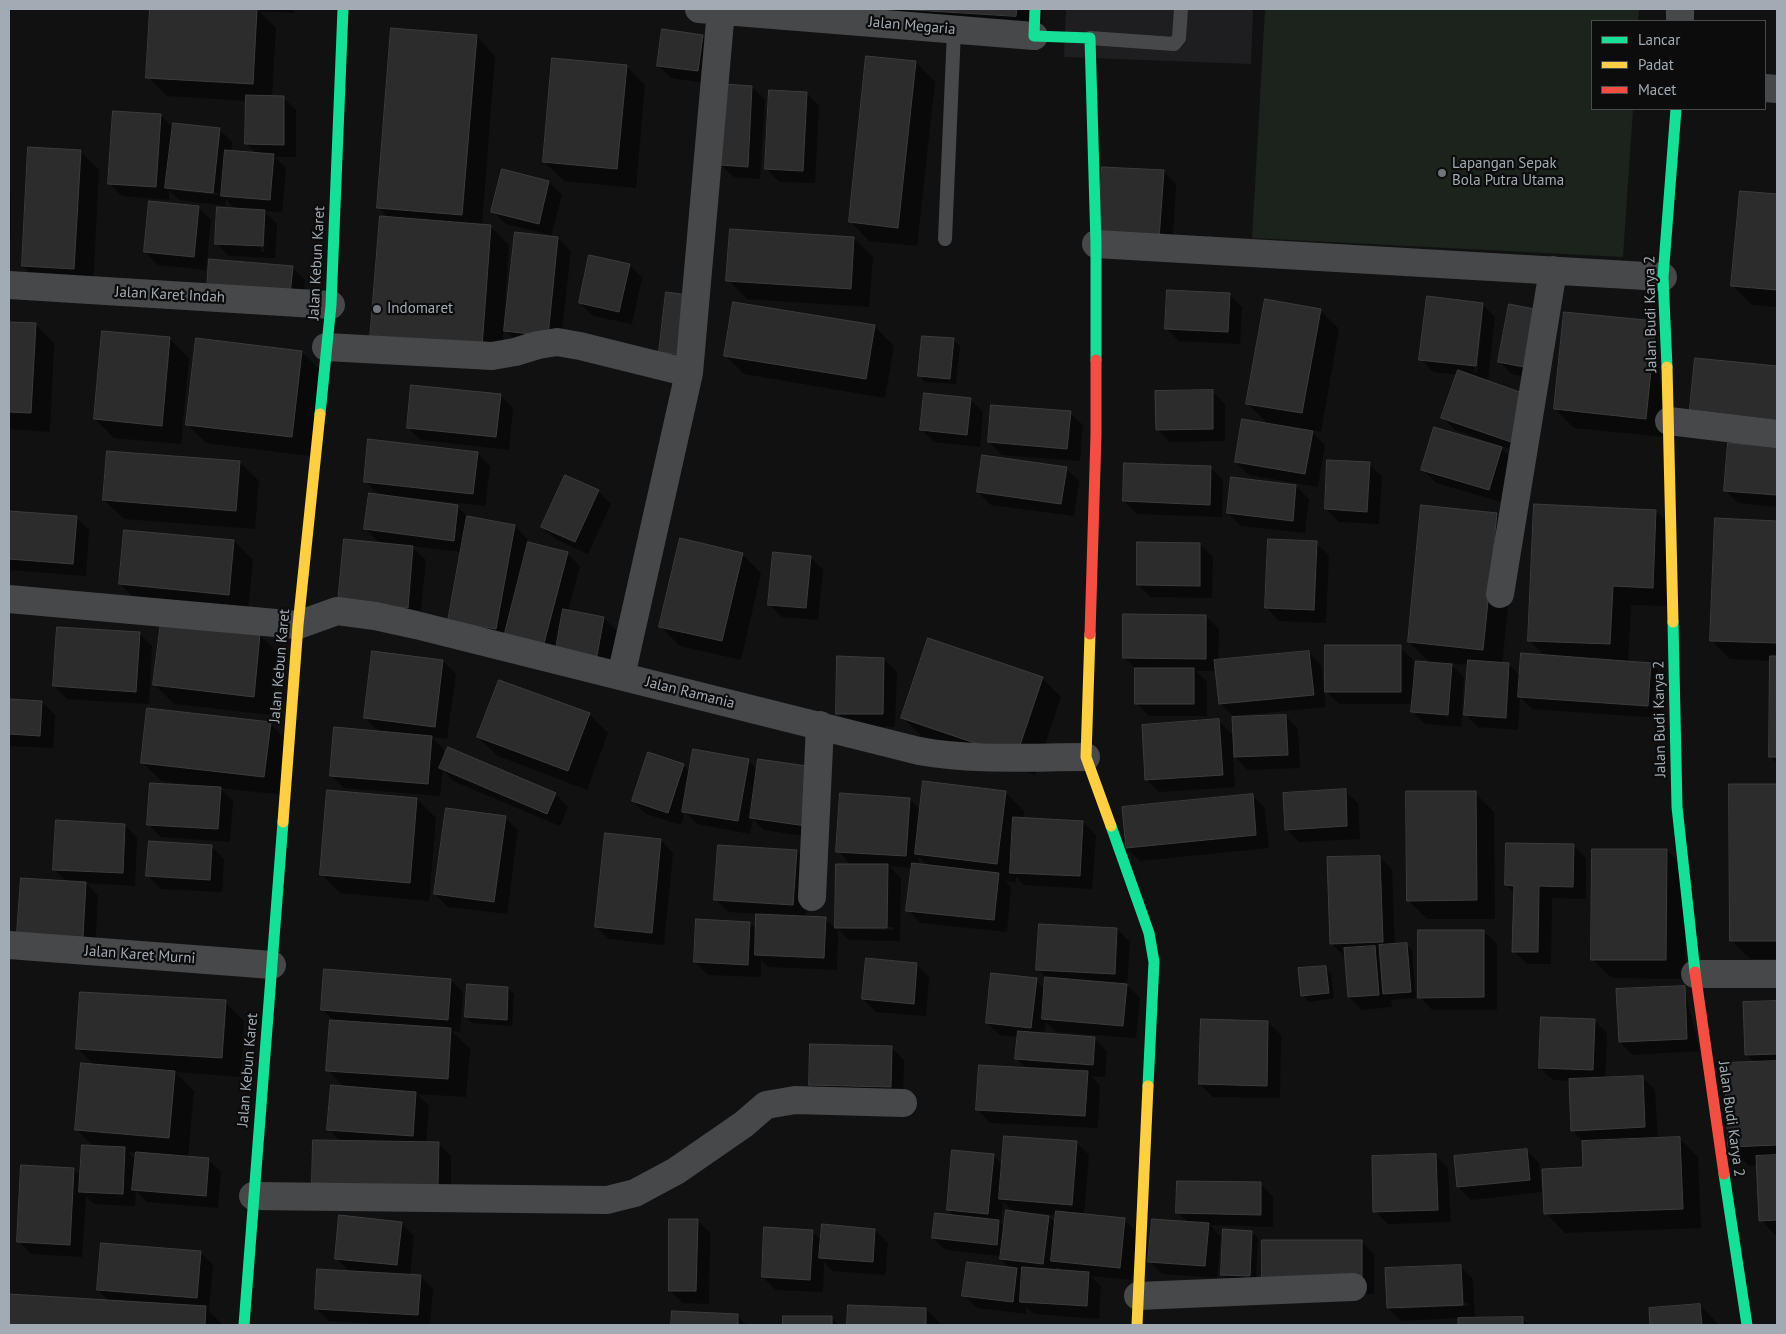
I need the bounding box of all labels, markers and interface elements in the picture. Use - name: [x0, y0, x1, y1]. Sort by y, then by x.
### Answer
- street label: Jalan Megaria: [868, 13, 956, 39]
- legend: [1591, 20, 1766, 110]
- text: Lancar: [1638, 30, 1680, 49]
- text: Padat: [1638, 55, 1674, 74]
- text: Macet: [1638, 80, 1676, 99]
- place label: Lapangan Sepak Bola Putra Utama: [1452, 155, 1564, 190]
- marker: Lapangan Sepak Bola Putra Utama: [1436, 167, 1448, 179]
- street label: Jalan Kebun Karet: [305, 205, 329, 321]
- street label: Jalan Budi Karya 2: [1641, 256, 1661, 372]
- street label: Jalan Karet Indah: [115, 283, 225, 307]
- place label: Indomaret: [387, 300, 453, 318]
- marker: Indomaret: [371, 303, 383, 315]
- street label: Jalan Kebun Karet: [266, 608, 294, 724]
- street label: Jalan Budi Karya 2: [1650, 661, 1670, 777]
- street label: Jalan Ramania: [644, 673, 736, 713]
- street label: Jalan Karet Murni: [84, 942, 196, 968]
- street label: Jalan Kebun Karet: [234, 1012, 262, 1128]
- street label: Jalan Budi Karya 2: [1714, 1060, 1748, 1178]

